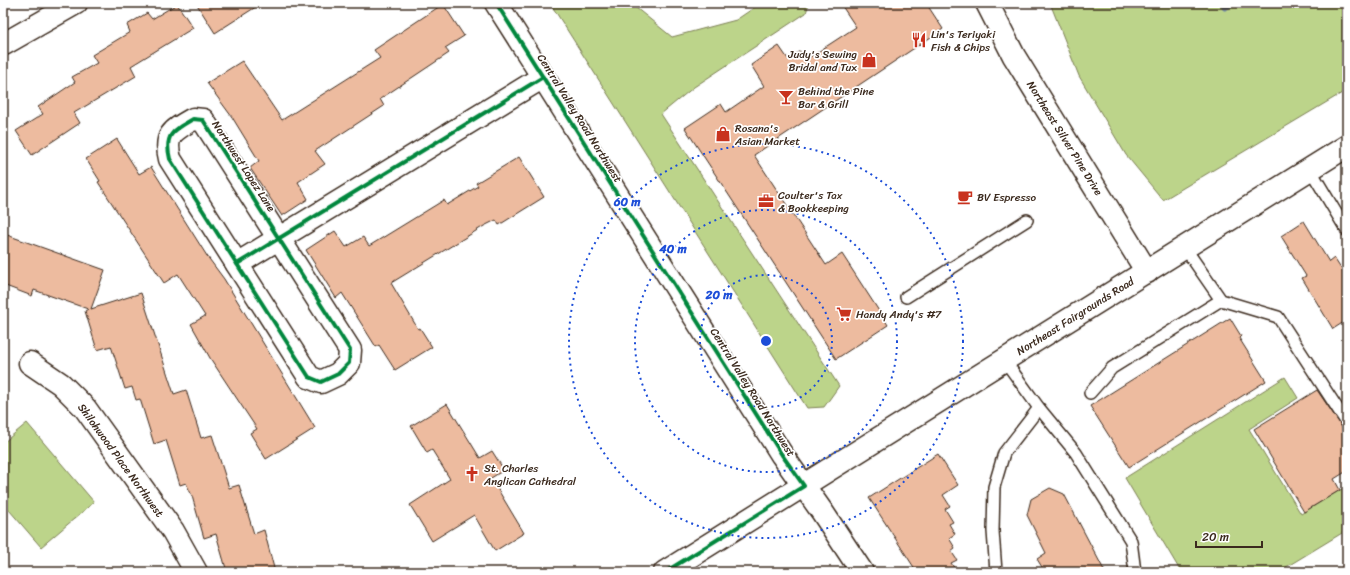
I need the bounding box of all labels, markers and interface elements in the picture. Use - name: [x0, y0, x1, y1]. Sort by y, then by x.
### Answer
- place label: Lin's Teriyaki Fish & Chips: [931, 25, 996, 57]
- restaurant icon: Lin's Teriyaki Fish & Chips: [910, 31, 928, 49]
- place label: Judy's Sewing Bridal and Tux: [787, 45, 857, 77]
- street label: Central Valley Road Northwest: [532, 50, 627, 187]
- shop icon: Judy's Sewing Bridal and Tux: [860, 51, 878, 69]
- street label: Northeast Silver Pine Drive: [1022, 77, 1108, 200]
- place label: Behind the Pine Bar & Grill: [798, 82, 874, 114]
- bar icon: Behind the Pine Bar & Grill: [777, 88, 795, 106]
- street label: Northwest Lopez Lane: [207, 117, 281, 216]
- place label: Rosana's Asian Market: [734, 119, 800, 151]
- shop icon: Rosana's Asian Market: [714, 125, 732, 143]
- place label: Coulter's Tax & Bookkeeping: [778, 186, 849, 218]
- cafe icon: BV Espresso: [956, 188, 974, 206]
- place label: BV Espresso: [977, 188, 1037, 207]
- text: 60 m: [613, 191, 641, 213]
- office icon: Coulter's Tax & Bookkeeping: [757, 192, 775, 210]
- text: 40 m: [658, 238, 687, 260]
- street label: Northeast Fairgrounds Road: [1013, 272, 1139, 360]
- text: 20 m: [705, 284, 733, 306]
- supermarket icon: Handy Andy's #7: [835, 305, 853, 323]
- place label: Handy Andy's #7: [856, 305, 942, 324]
- street label: Central Valley Road Northwest: [705, 324, 800, 461]
- centre of rings: [759, 334, 773, 348]
- street label: Shilohwood Place Northwest: [73, 399, 169, 521]
- place label: St. Charles Anglican Cathedral: [483, 459, 577, 491]
- church icon: St. Charles Anglican Cathedral: [463, 465, 481, 483]
- scale bar: [1196, 523, 1262, 549]
- text: 20 m: [1202, 526, 1229, 548]

